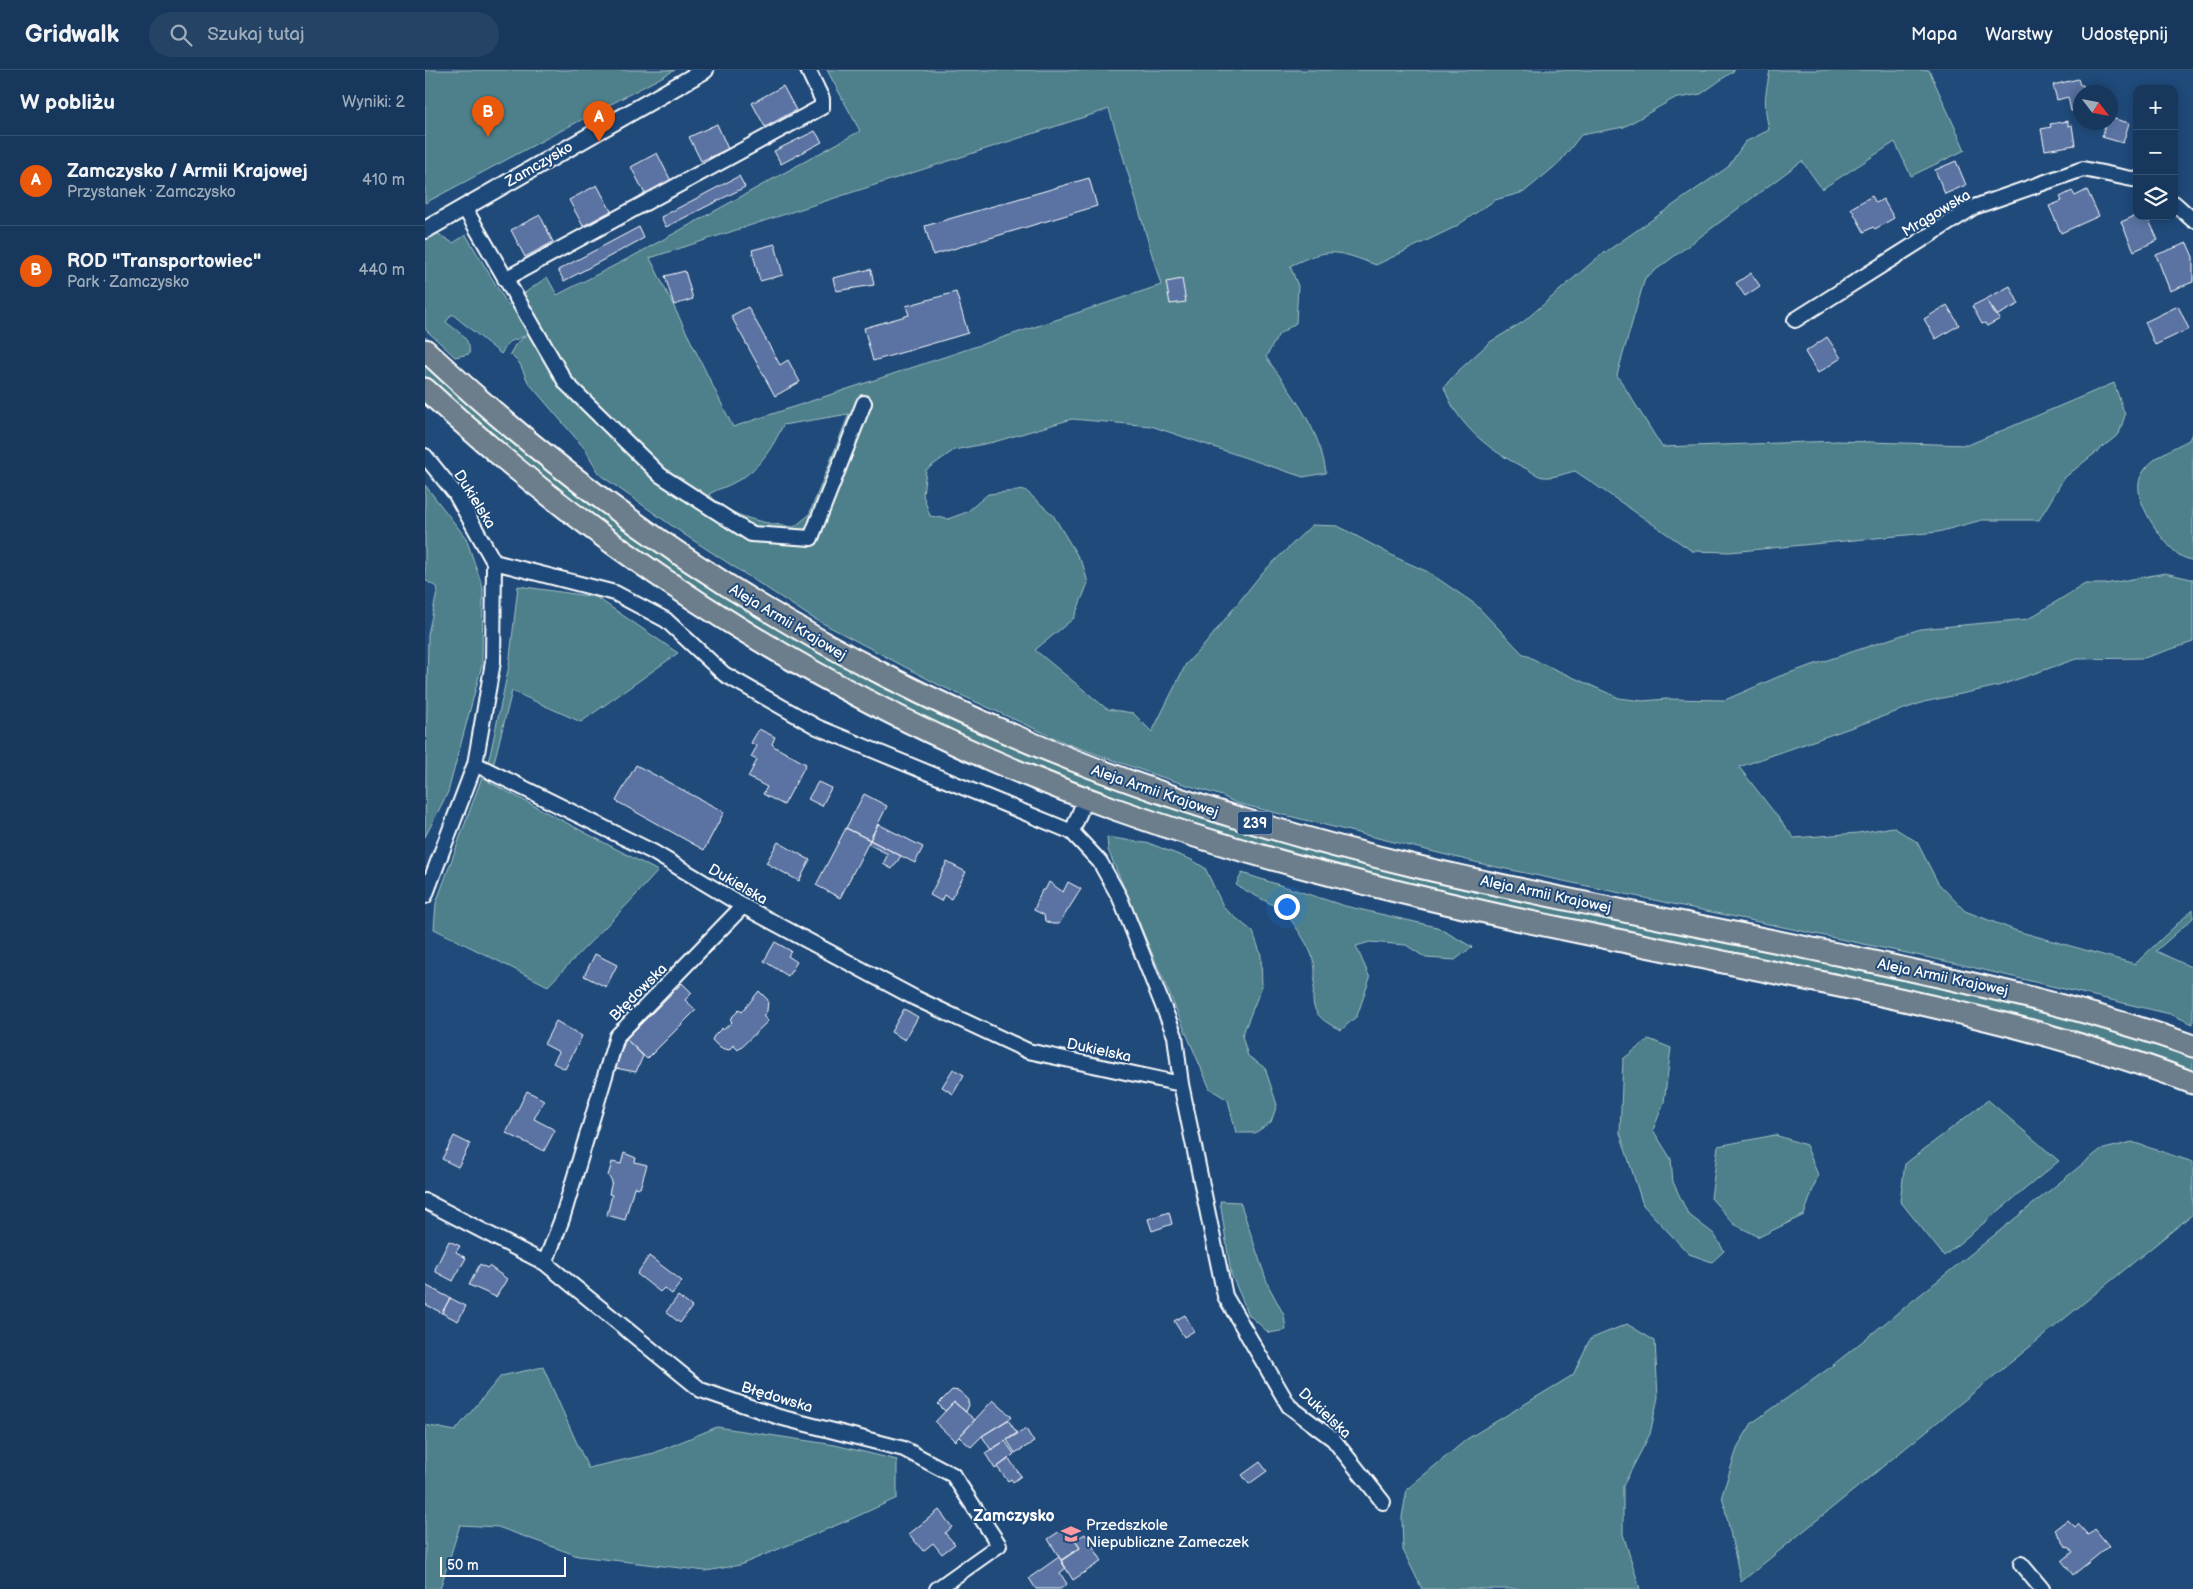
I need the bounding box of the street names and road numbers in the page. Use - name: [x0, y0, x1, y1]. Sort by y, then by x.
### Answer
- street label: Zamczysko: [501, 137, 576, 192]
- street label: Mrągowska: [1898, 186, 1974, 241]
- street label: Dukielska: [449, 466, 500, 532]
- street label: Aleja Armii Krajowej: [726, 580, 850, 665]
- street label: Aleja Armii Krajowej: [1089, 761, 1221, 822]
- road number: 239: [1237, 811, 1273, 834]
- street label: Dukielska: [705, 860, 771, 909]
- street label: Aleja Armii Krajowej: [1479, 871, 1613, 918]
- street label: Aleja Armii Krajowej: [1876, 954, 2010, 1001]
- street label: Błędowska: [606, 960, 671, 1025]
- street label: Dukielska: [1065, 1034, 1133, 1067]
- street label: Błędowska: [739, 1378, 815, 1417]
- street label: Dukielska: [1294, 1384, 1355, 1443]

